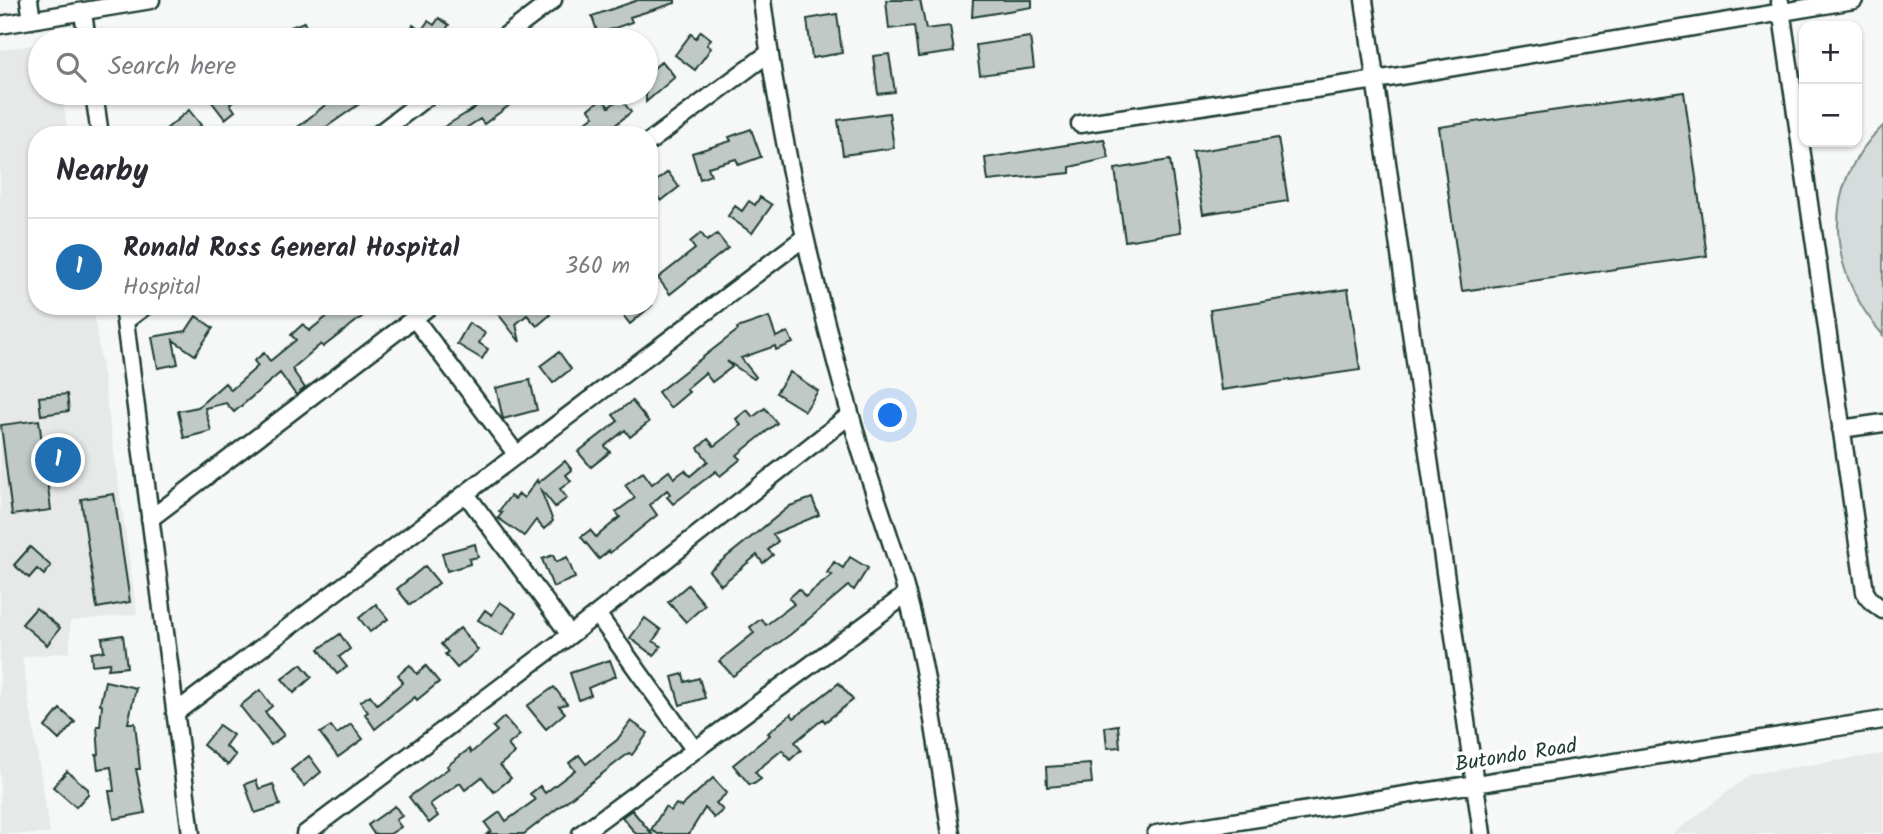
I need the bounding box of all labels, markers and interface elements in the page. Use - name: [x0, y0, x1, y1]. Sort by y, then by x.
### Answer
- map controls: [1799, 21, 1862, 147]
- button: +: [1799, 21, 1862, 84]
- search box: [28, 28, 658, 105]
- text: Search here: [108, 46, 236, 88]
- icon: search: [52, 48, 90, 86]
- button: −: [1799, 84, 1862, 147]
- text: Nearby: [56, 148, 148, 196]
- text: Ronald Ross General Hospital: [123, 228, 459, 270]
- text: 1: [76, 249, 82, 285]
- text: 360 m: [565, 249, 630, 285]
- text: Hospital: [123, 270, 200, 306]
- your location: [873, 398, 907, 432]
- pin: 1: [35, 434, 81, 486]
- street label: Butondo Road: [1453, 730, 1580, 782]

